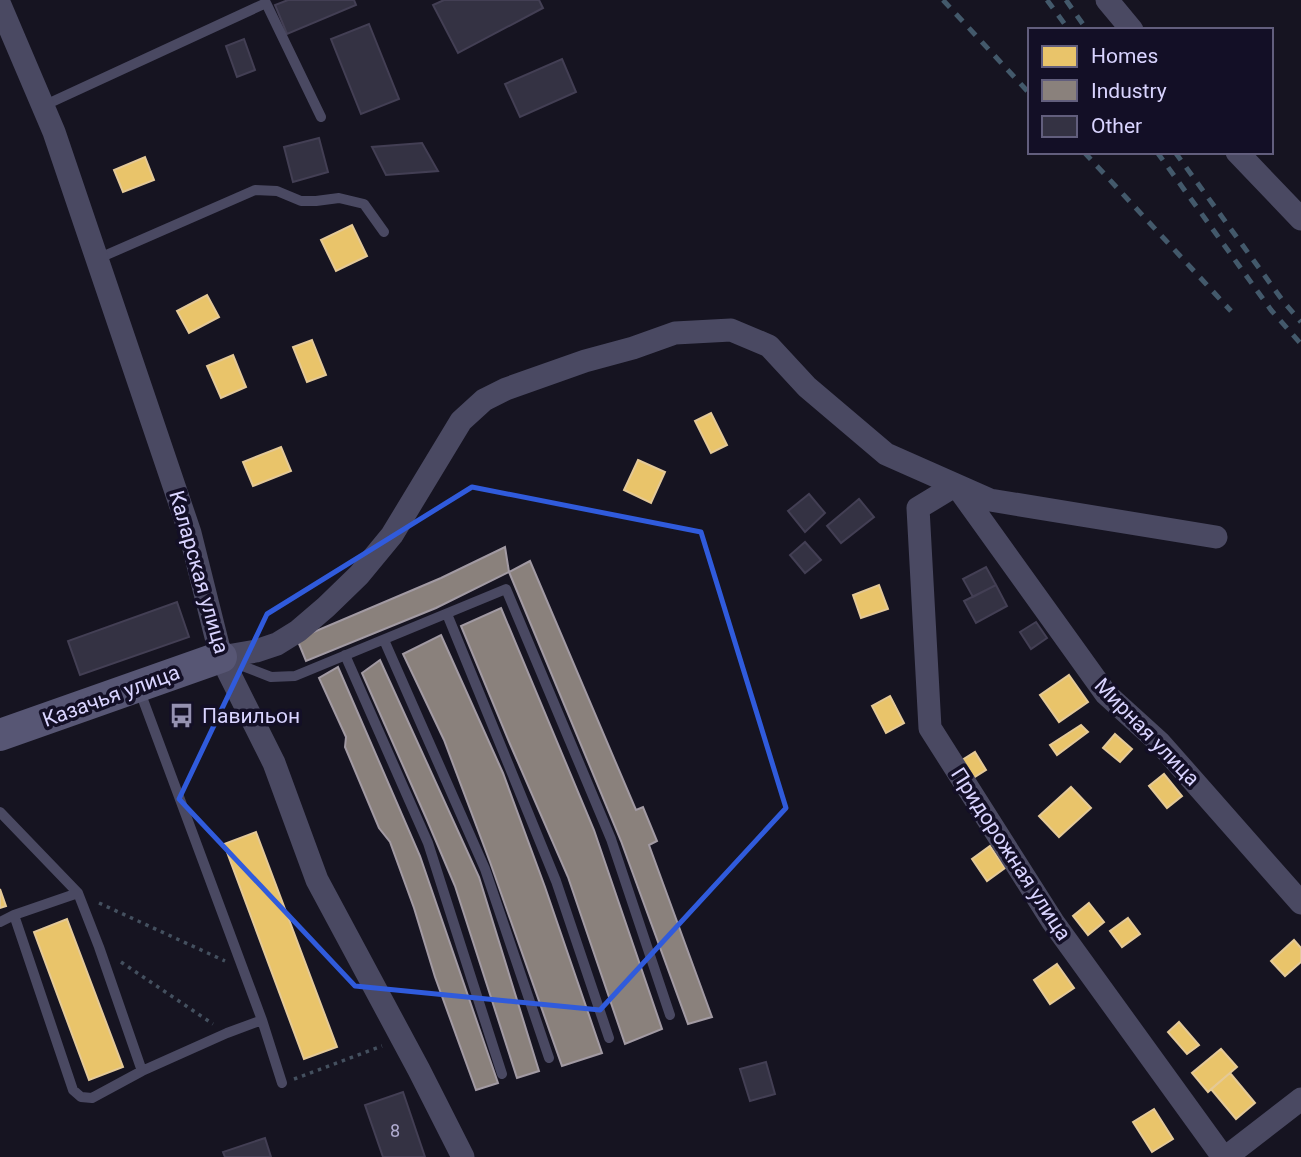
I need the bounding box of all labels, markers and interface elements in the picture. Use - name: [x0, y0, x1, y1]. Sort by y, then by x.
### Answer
- legend: [1028, 28, 1273, 154]
- text: Homes: [1091, 44, 1158, 68]
- text: Industry: [1091, 79, 1167, 103]
- text: Other: [1091, 114, 1142, 138]
- street label: Каларская улица: [164, 488, 234, 656]
- street label: Казачья улица: [39, 660, 183, 732]
- street label: Мирная улица: [1090, 673, 1204, 791]
- bus stop icon: Павильон: [168, 702, 196, 730]
- place label: Павильон: [202, 704, 300, 728]
- street label: Придорожная улица: [946, 763, 1076, 945]
- house number: 8: [390, 1120, 400, 1141]

